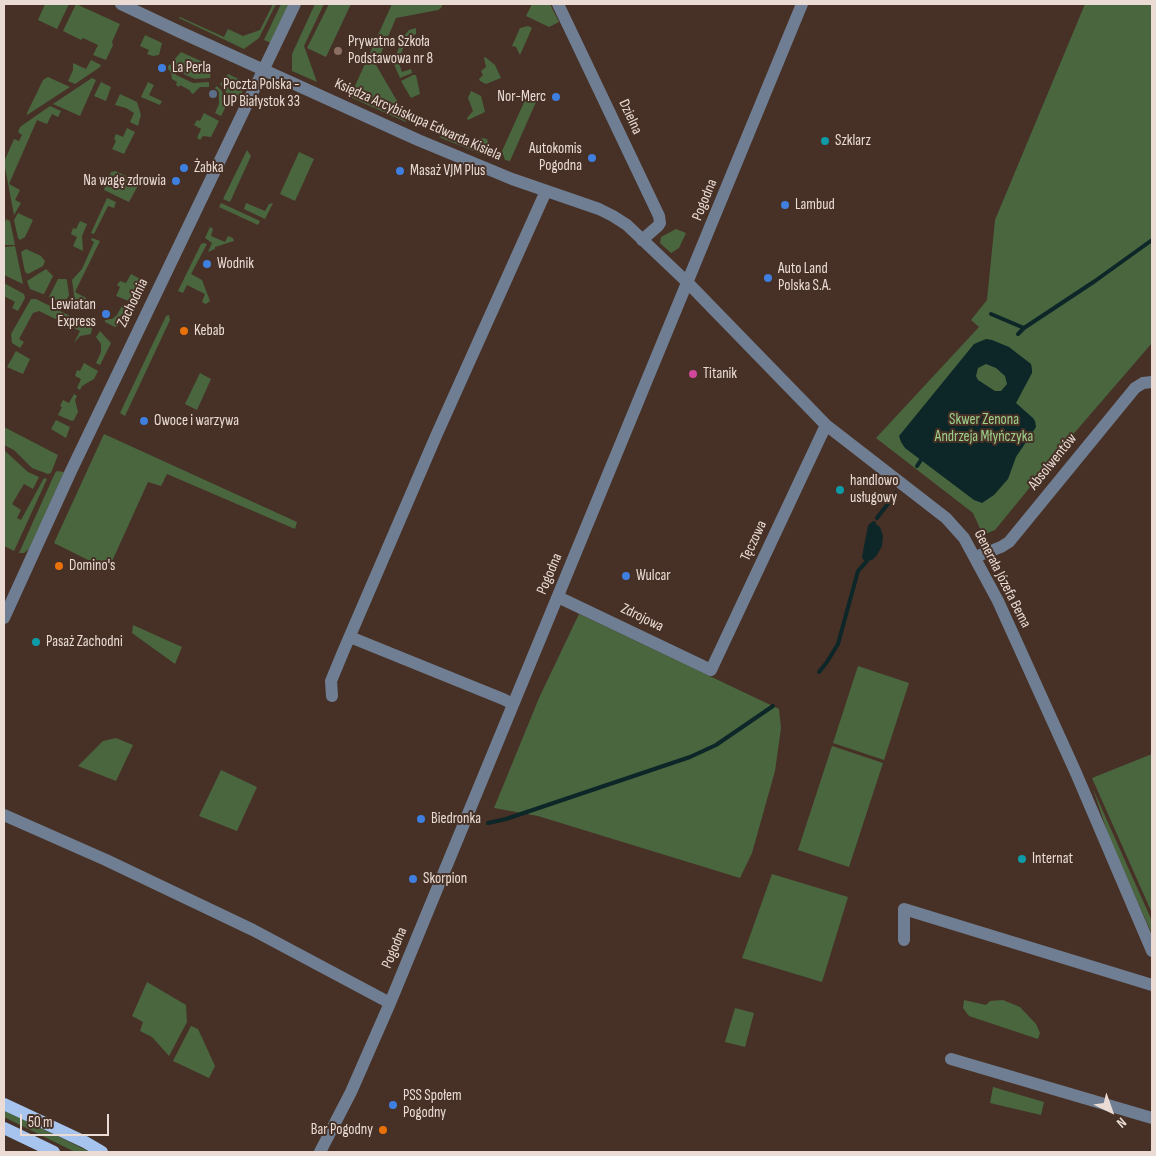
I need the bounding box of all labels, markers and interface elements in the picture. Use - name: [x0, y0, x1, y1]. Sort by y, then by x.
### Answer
- place label: Prywatna Szkoła Podstawowa nr 8: [348, 33, 433, 68]
- marker: Prywatna Szkoła Podstawowa nr 8: [332, 45, 344, 57]
- place label: La Perla: [172, 59, 211, 77]
- marker: La Perla: [156, 62, 168, 74]
- street label: Księdza Arcybiskupa Edwarda Kisiela: [332, 75, 504, 165]
- place label: Poczta Polska - UP Białystok 33: [223, 76, 300, 111]
- marker: Poczta Polska - UP Białystok 33: [207, 88, 219, 100]
- place label: Nor-Merc: [497, 88, 546, 106]
- marker: Nor-Merc: [550, 91, 562, 103]
- street label: Dzielna: [614, 97, 646, 137]
- place label: Szklarz: [835, 132, 871, 150]
- marker: Szklarz: [819, 135, 831, 147]
- place label: Autokomis Pogodna: [529, 140, 582, 175]
- marker: Autokomis Pogodna: [586, 152, 598, 164]
- place label: Żabka: [194, 159, 224, 177]
- marker: Żabka: [178, 162, 190, 174]
- place label: Masaż VJM Plus: [410, 162, 485, 180]
- marker: Masaż VJM Plus: [394, 165, 406, 177]
- place label: Na wagę zdrowia: [83, 172, 166, 190]
- marker: Na wagę zdrowia: [170, 175, 182, 187]
- street label: Pogodna: [689, 177, 721, 223]
- place label: Lambud: [795, 196, 835, 214]
- marker: Lambud: [779, 199, 791, 211]
- place label: Wodnik: [217, 255, 254, 273]
- marker: Wodnik: [201, 258, 213, 270]
- place label: Auto Land Polska S.A.: [778, 260, 831, 295]
- marker: Auto Land Polska S.A.: [762, 272, 774, 284]
- street label: Zachodnia: [114, 276, 152, 330]
- place label: Lewiatan Express: [51, 296, 96, 331]
- marker: Lewiatan Express: [100, 308, 112, 320]
- place label: Kebab: [194, 322, 225, 340]
- marker: Kebab: [178, 325, 190, 337]
- place label: Titanik: [703, 365, 737, 383]
- marker: Titanik: [687, 368, 699, 380]
- park label: Skwer Zenona Andrzeja Młyńczyka: [935, 411, 1033, 446]
- place label: Owoce i warzywa: [154, 412, 239, 430]
- marker: Owoce i warzywa: [138, 415, 150, 427]
- street label: Absolwentów: [1025, 430, 1081, 494]
- place label: handlowo usługowy: [850, 472, 898, 507]
- marker: handlowo usługowy: [834, 484, 846, 496]
- street label: Tęczowa: [737, 518, 771, 564]
- street label: Generała Józefa Bema: [970, 527, 1034, 631]
- street label: Pogodna: [533, 551, 567, 597]
- place label: Domino's: [69, 557, 115, 575]
- marker: Domino's: [53, 560, 65, 572]
- place label: Wulcar: [636, 567, 671, 585]
- marker: Wulcar: [620, 570, 632, 582]
- street label: Zdrojowa: [618, 600, 666, 636]
- place label: Pasaż Zachodni: [46, 633, 123, 651]
- marker: Pasaż Zachodni: [30, 636, 42, 648]
- place label: Biedronka: [431, 810, 481, 828]
- marker: Biedronka: [415, 813, 427, 825]
- place label: Internat: [1032, 850, 1073, 868]
- marker: Internat: [1016, 853, 1028, 865]
- place label: Skorpion: [423, 870, 467, 888]
- marker: Skorpion: [407, 873, 419, 885]
- street label: Pogodna: [378, 925, 412, 971]
- north arrow: [1086, 1086, 1136, 1136]
- place label: PSS Społem Pogodny: [403, 1087, 462, 1122]
- marker: PSS Społem Pogodny: [387, 1099, 399, 1111]
- scale bar: [22, 1104, 111, 1136]
- text: 50 m: [28, 1113, 53, 1132]
- text: N: [1113, 1114, 1130, 1131]
- place label: Bar Pogodny: [311, 1121, 373, 1139]
- marker: Bar Pogodny: [377, 1124, 389, 1136]

